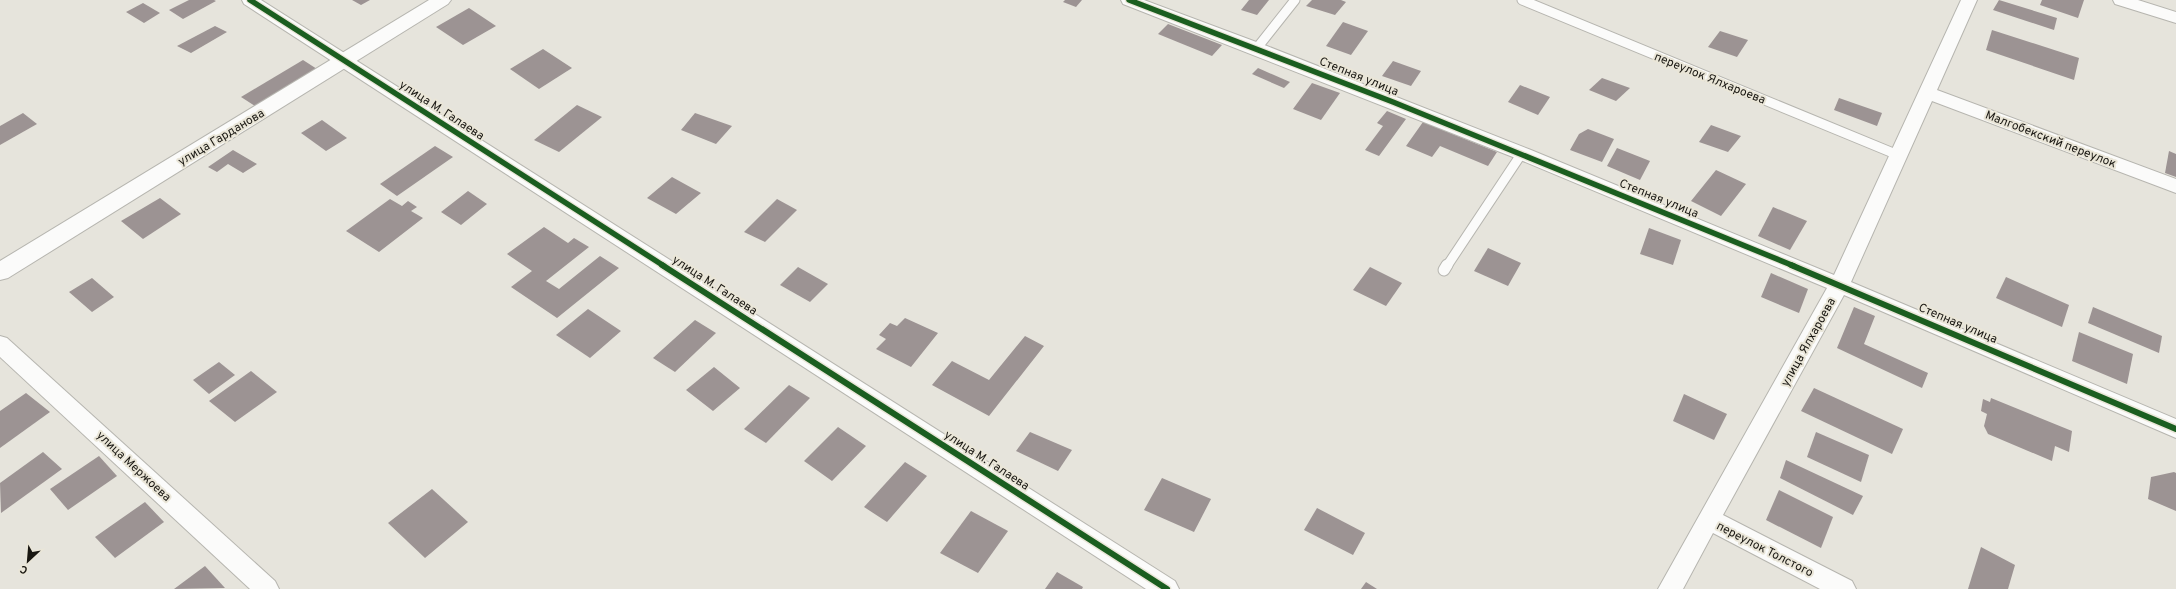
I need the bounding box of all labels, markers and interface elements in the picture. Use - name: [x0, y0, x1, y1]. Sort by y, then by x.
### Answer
- street label: переулок Ялхароева: [1652, 49, 1768, 109]
- street label: Степная улица: [1317, 54, 1401, 100]
- street label: улица М. Галаева: [396, 77, 487, 144]
- street label: улица Гарданова: [175, 106, 268, 170]
- street label: Малгобекский переулок: [1983, 108, 2119, 172]
- street label: Степная улица: [1617, 176, 1701, 222]
- street label: улица М. Галаева: [669, 252, 760, 319]
- street label: улица Ялхароева: [1778, 295, 1840, 390]
- street label: Степная улица: [1916, 300, 2000, 348]
- street label: улица М. Галаева: [941, 427, 1032, 494]
- street label: улица Мержоева: [92, 428, 174, 506]
- street label: переулок Толстого: [1713, 519, 1816, 581]
- north arrow: [8, 541, 48, 581]
- text: С: [18, 561, 30, 577]

